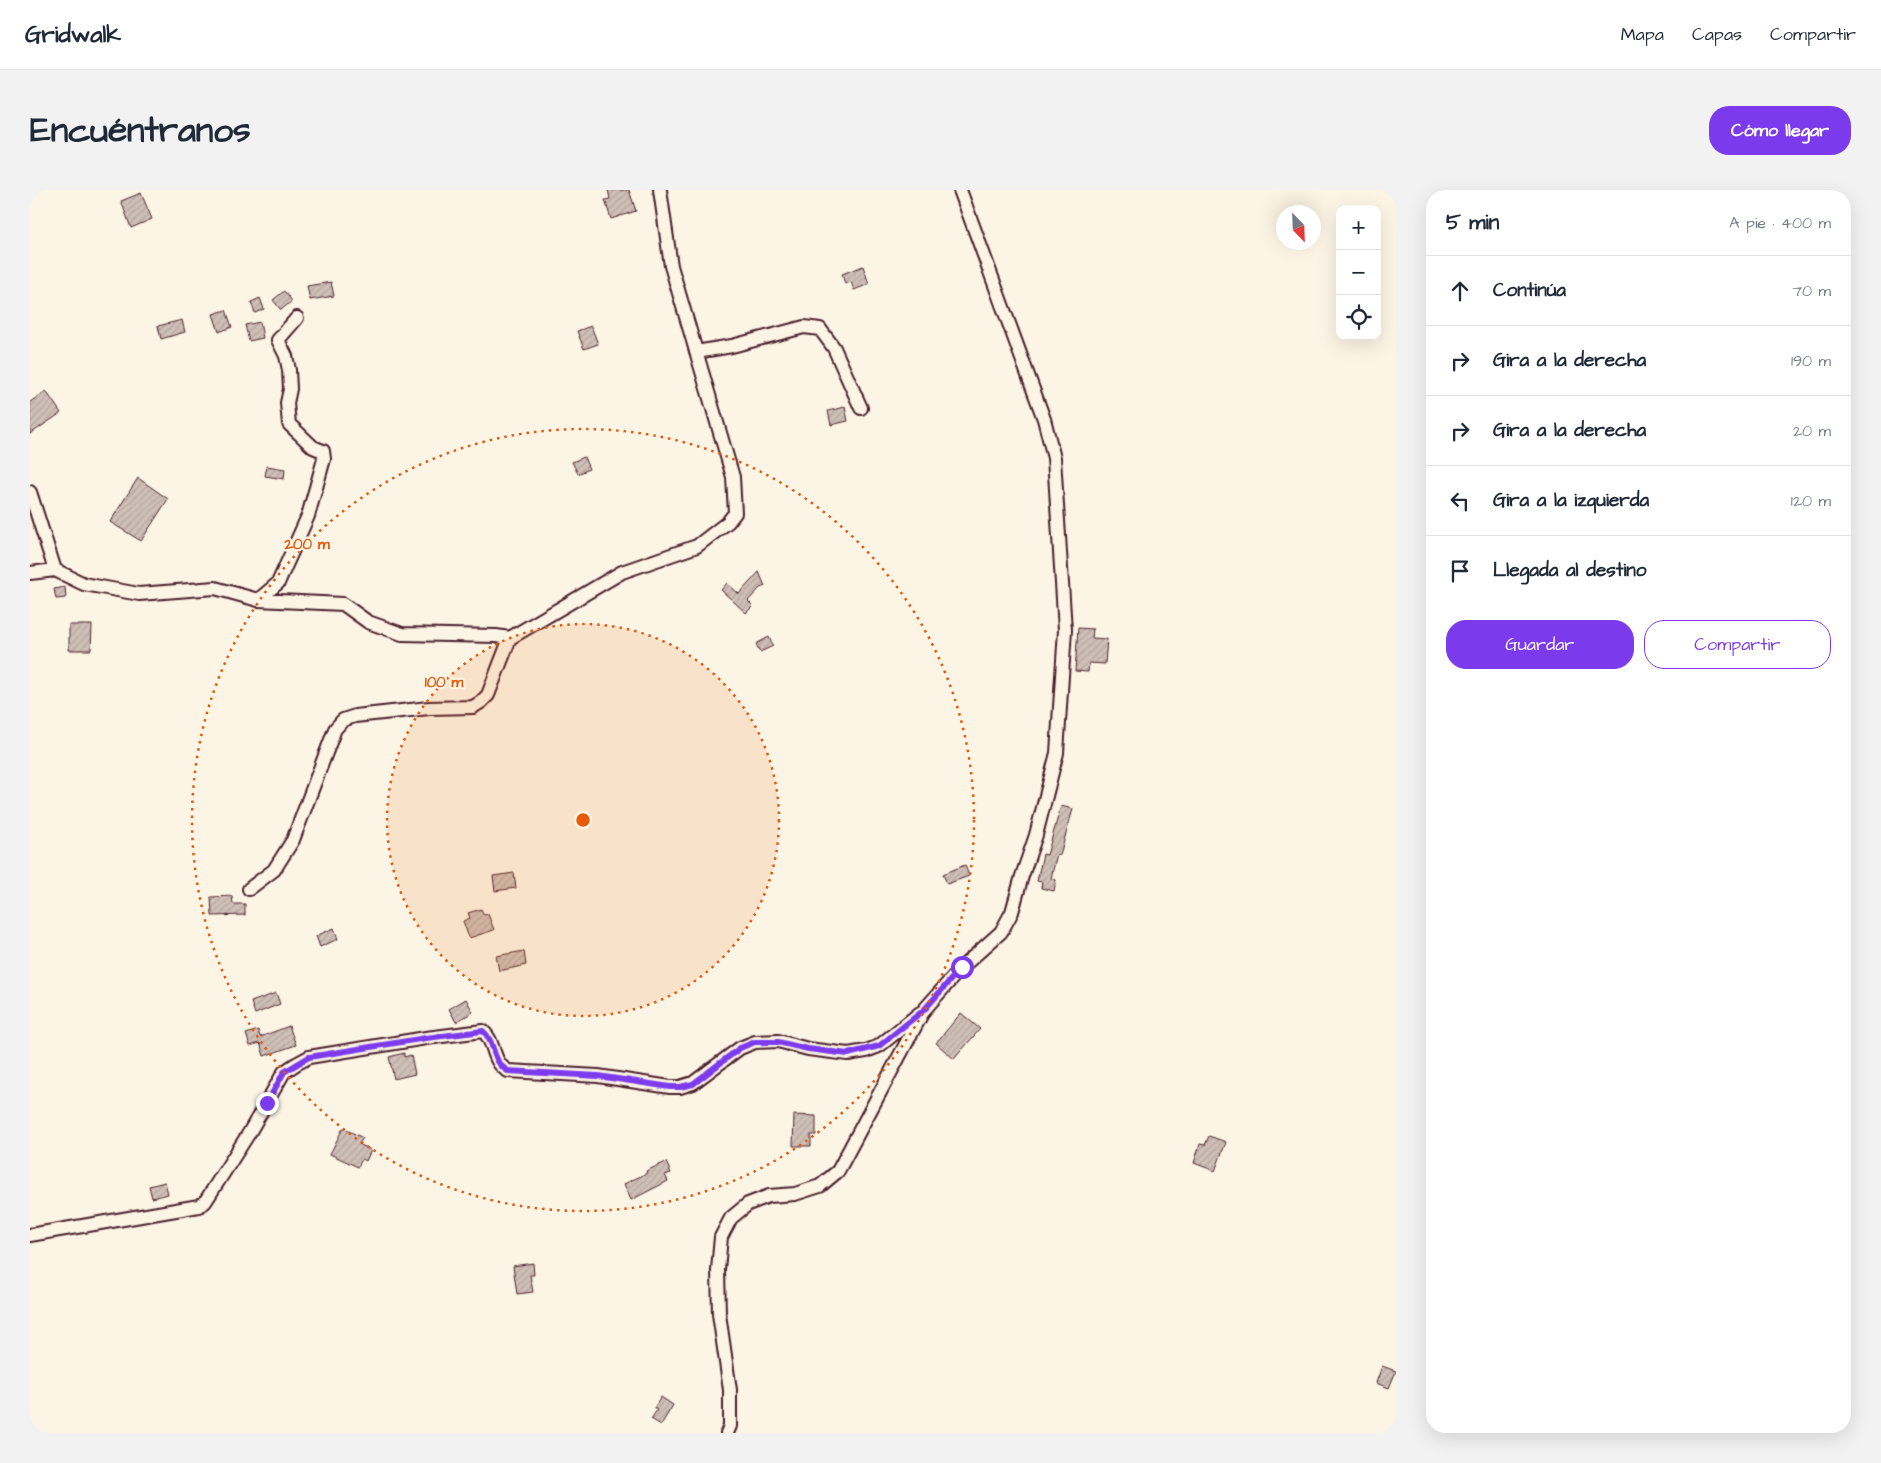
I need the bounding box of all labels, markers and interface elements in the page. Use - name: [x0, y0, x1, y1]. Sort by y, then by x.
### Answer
- text: Gridwalk: [25, 18, 121, 52]
- text: Mapa: [1621, 22, 1664, 47]
- text: Capas: [1692, 22, 1742, 47]
- text: Compartir: [1770, 22, 1856, 47]
- text: Encuéntranos: [30, 106, 251, 155]
- button: Cómo llegar: [1709, 106, 1851, 155]
- north arrow: [1276, 205, 1321, 250]
- map controls: [1336, 205, 1381, 340]
- button: +: [1336, 205, 1381, 250]
- text: 5 min: [1446, 208, 1499, 237]
- text: A pie · 400 m: [1729, 212, 1831, 234]
- button: −: [1336, 250, 1381, 295]
- icon: ahead: [1446, 277, 1474, 305]
- text: Continúa: [1493, 277, 1566, 304]
- text: 70 m: [1792, 280, 1831, 302]
- button: locate: [1336, 295, 1381, 340]
- icon: right: [1446, 347, 1474, 375]
- text: Gira a la derecha: [1493, 347, 1646, 374]
- text: 190 m: [1791, 350, 1831, 372]
- icon: right: [1446, 417, 1474, 445]
- text: Gira a la derecha: [1493, 417, 1646, 444]
- text: 20 m: [1793, 420, 1831, 442]
- icon: left: [1446, 487, 1474, 515]
- text: Gira a la izquierda: [1493, 487, 1649, 514]
- text: 120 m: [1791, 490, 1831, 512]
- text: 200 m: [283, 534, 330, 555]
- icon: arrive: [1446, 557, 1474, 585]
- text: Llegada al destino: [1493, 557, 1646, 584]
- button: Guardar: [1446, 620, 1634, 669]
- button: Compartir: [1644, 620, 1831, 669]
- text: 100 m: [425, 672, 464, 693]
- centre of rings: [574, 811, 592, 829]
- route start: [951, 956, 974, 979]
- route end: [256, 1092, 279, 1115]

